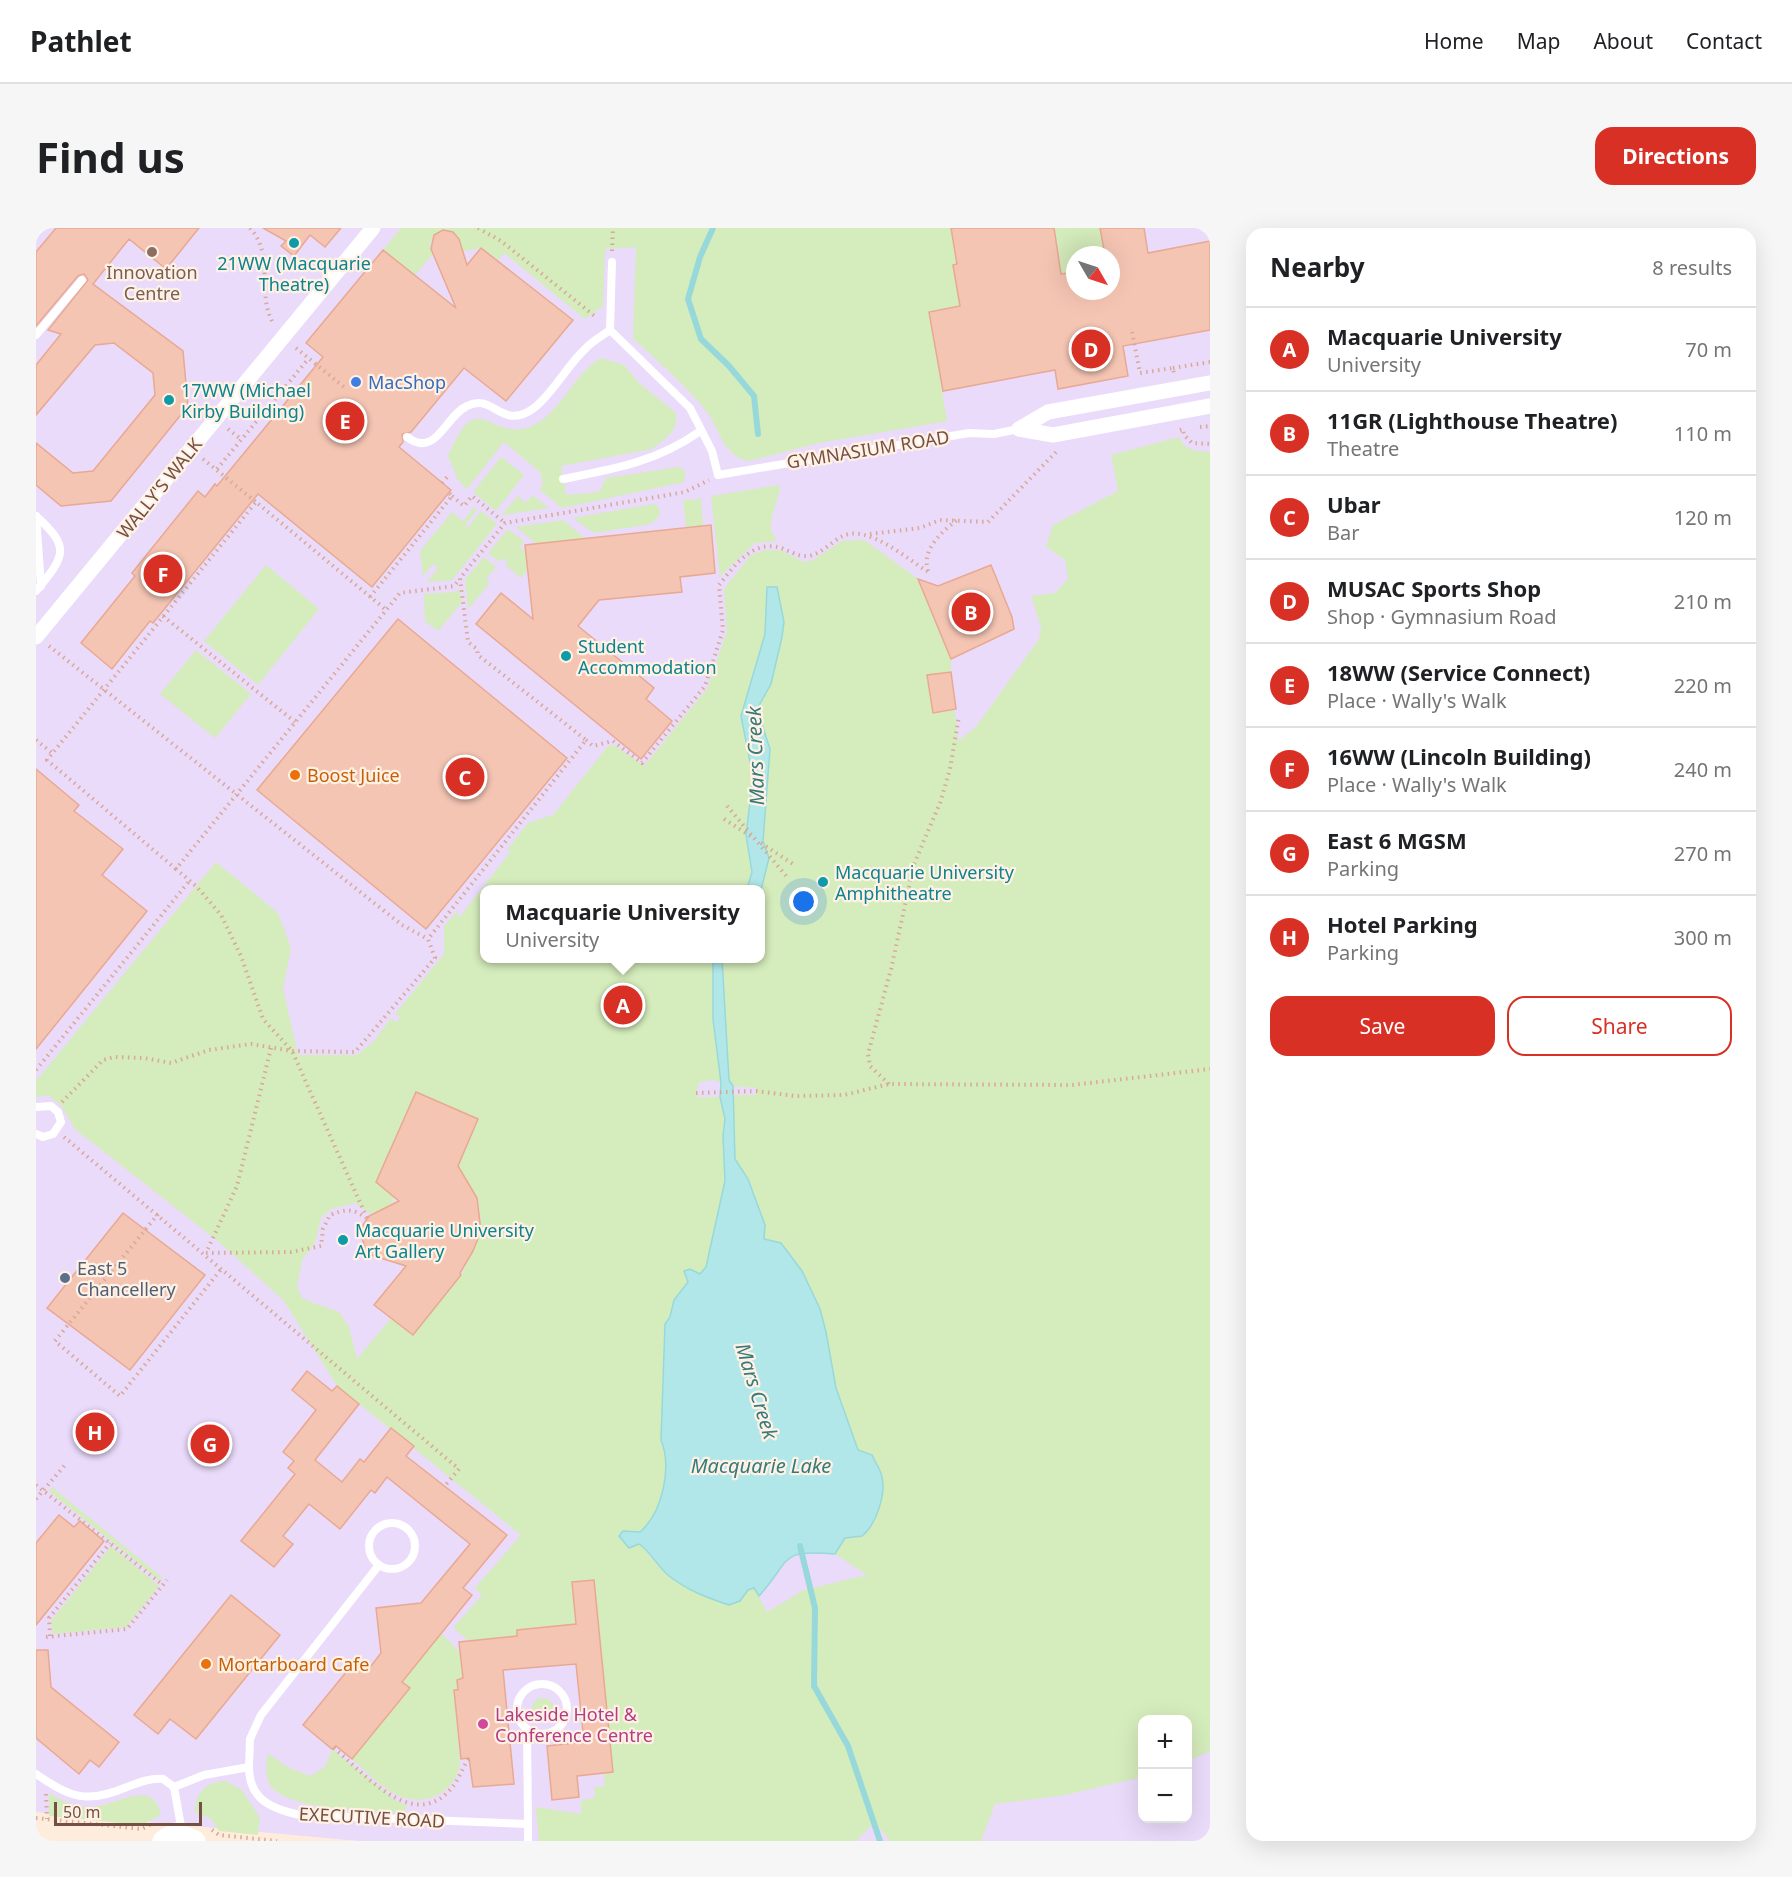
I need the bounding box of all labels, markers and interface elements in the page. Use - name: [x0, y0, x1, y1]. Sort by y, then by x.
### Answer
- text: Pathlet: [30, 22, 132, 60]
- text: Home: [1424, 27, 1484, 55]
- text: Map: [1517, 27, 1560, 55]
- text: About: [1593, 27, 1653, 55]
- text: Contact: [1686, 27, 1762, 55]
- button: Directions: [1595, 127, 1756, 185]
- text: Find us: [36, 128, 185, 185]
- marker: 21WW (Macquarie Theatre): [287, 236, 301, 250]
- marker: Innovation Centre: [145, 245, 159, 259]
- north arrow: [1066, 246, 1120, 300]
- text: Nearby: [1270, 249, 1365, 285]
- place label: 21WW (Macquarie Theatre): [217, 251, 371, 296]
- text: 8 results: [1652, 254, 1732, 281]
- place label: Innovation Centre: [106, 260, 198, 305]
- text: Macquarie University: [1327, 321, 1562, 351]
- pin: D: [1072, 326, 1110, 372]
- text: A: [1283, 336, 1296, 363]
- text: 70 m: [1685, 336, 1732, 363]
- text: University: [1327, 351, 1421, 378]
- place label: MacShop: [368, 370, 446, 394]
- marker: MacShop: [349, 375, 363, 389]
- place label: 17WW (Michael Kirby Building): [181, 378, 311, 423]
- marker: 17WW (Michael Kirby Building): [162, 393, 176, 407]
- pin: E: [326, 398, 364, 444]
- text: 11GR (Lighthouse Theatre): [1327, 405, 1617, 435]
- text: B: [1283, 420, 1296, 447]
- text: 110 m: [1674, 420, 1732, 447]
- street label: GYMNASIUM ROAD: [785, 424, 951, 474]
- street label: WALLY'S WALK: [111, 432, 207, 543]
- text: Theatre: [1327, 435, 1399, 462]
- text: Ubar: [1327, 489, 1381, 519]
- text: C: [1283, 504, 1296, 531]
- text: 120 m: [1674, 504, 1732, 531]
- text: Bar: [1327, 519, 1359, 546]
- pin: F: [144, 552, 182, 596]
- text: MUSAC Sports Shop: [1327, 573, 1541, 603]
- text: D: [1282, 588, 1297, 615]
- text: 210 m: [1674, 588, 1732, 615]
- pin: B: [952, 590, 990, 634]
- text: Shop · Gymnasium Road: [1327, 603, 1557, 630]
- place label: Student Accommodation: [578, 634, 717, 679]
- marker: Student Accommodation: [559, 649, 573, 663]
- text: 18WW (Service Connect): [1327, 657, 1590, 687]
- text: E: [1284, 672, 1295, 699]
- text: 220 m: [1674, 672, 1732, 699]
- text: Place · Wally's Walk: [1327, 687, 1507, 714]
- water label: Mars Creek: [740, 705, 770, 806]
- text: 16WW (Lincoln Building): [1327, 741, 1591, 771]
- pin: C: [446, 754, 484, 800]
- text: F: [1284, 756, 1295, 783]
- text: 240 m: [1674, 756, 1732, 783]
- place label: Boost Juice: [307, 763, 400, 787]
- marker: Boost Juice: [288, 768, 302, 782]
- text: Place · Wally's Walk: [1327, 771, 1507, 798]
- text: East 6 MGSM: [1327, 825, 1467, 855]
- text: G: [1282, 840, 1297, 867]
- text: 270 m: [1674, 840, 1732, 867]
- text: Parking: [1327, 855, 1399, 882]
- place label: Macquarie University Amphitheatre: [835, 860, 1015, 905]
- marker: Macquarie University Amphitheatre: [816, 875, 830, 889]
- popup: [480, 885, 765, 963]
- your location: [789, 887, 818, 916]
- text: Macquarie University: [505, 896, 740, 926]
- text: Hotel Parking: [1327, 909, 1478, 939]
- text: H: [1282, 924, 1297, 951]
- text: 300 m: [1674, 924, 1732, 951]
- text: University: [505, 926, 599, 953]
- text: Parking: [1327, 939, 1399, 966]
- pin: A: [604, 982, 642, 1028]
- button: Save: [1270, 996, 1495, 1056]
- button: Share: [1507, 996, 1732, 1056]
- place label: Macquarie University Art Gallery: [355, 1218, 535, 1263]
- marker: Macquarie University Art Gallery: [336, 1233, 350, 1247]
- place label: East 5 Chancellery: [77, 1256, 176, 1301]
- marker: East 5 Chancellery: [58, 1271, 72, 1285]
- water label: Mars Creek: [730, 1340, 785, 1443]
- pin: H: [76, 1410, 114, 1454]
- pin: G: [190, 1422, 230, 1466]
- water label: Macquarie Lake: [691, 1452, 831, 1479]
- place label: Mortarboard Cafe: [218, 1652, 369, 1676]
- marker: Mortarboard Cafe: [199, 1657, 213, 1671]
- place label: Lakeside Hotel & Conference Centre: [495, 1702, 653, 1747]
- map controls: [1138, 1715, 1192, 1823]
- button: +: [1138, 1715, 1192, 1769]
- marker: Lakeside Hotel & Conference Centre: [476, 1717, 490, 1731]
- button: −: [1138, 1769, 1192, 1823]
- scale bar: [54, 1799, 202, 1826]
- text: 50 m: [63, 1801, 100, 1823]
- street label: EXECUTIVE ROAD: [298, 1801, 446, 1833]

